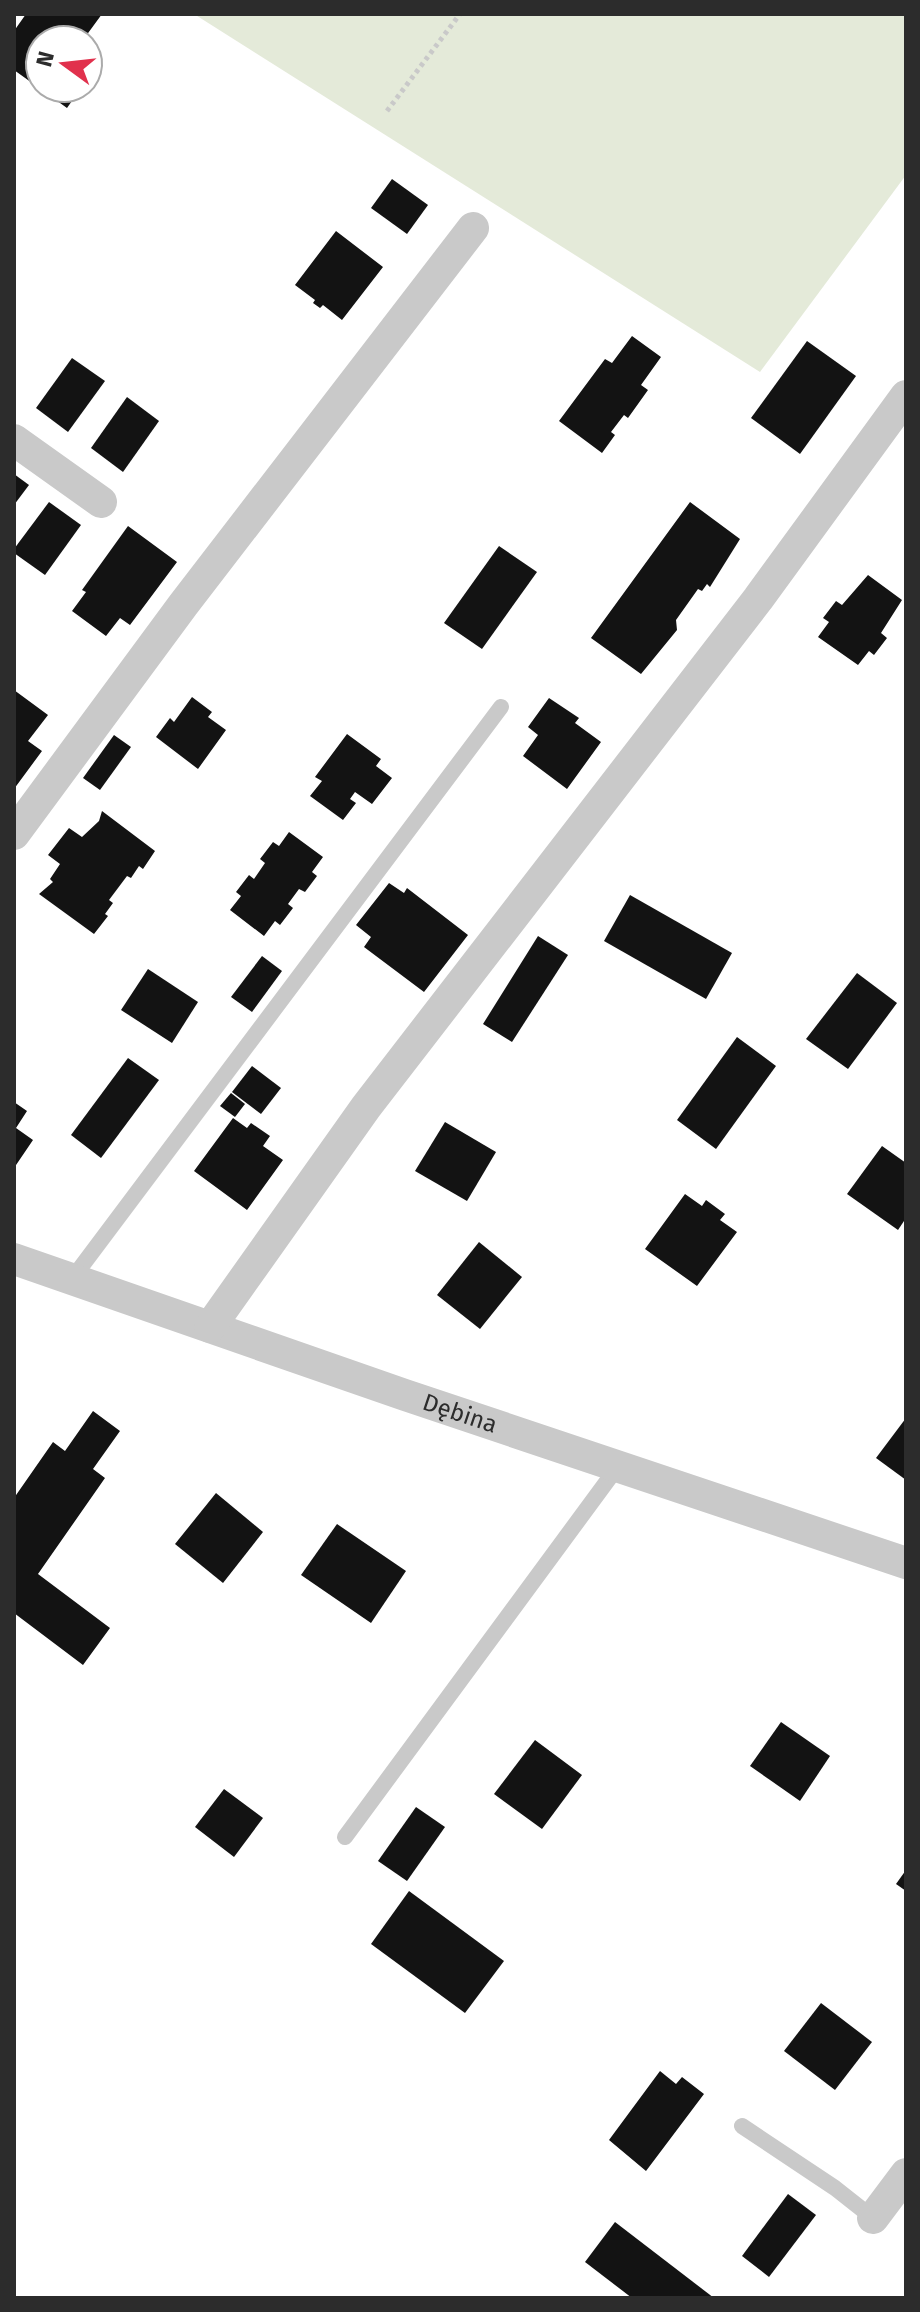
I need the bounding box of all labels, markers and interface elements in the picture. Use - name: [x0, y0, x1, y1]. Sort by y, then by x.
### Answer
- north arrow: [24, 24, 104, 104]
- text: N: [30, 48, 60, 69]
- street label: Dębina: [419, 1388, 501, 1439]

